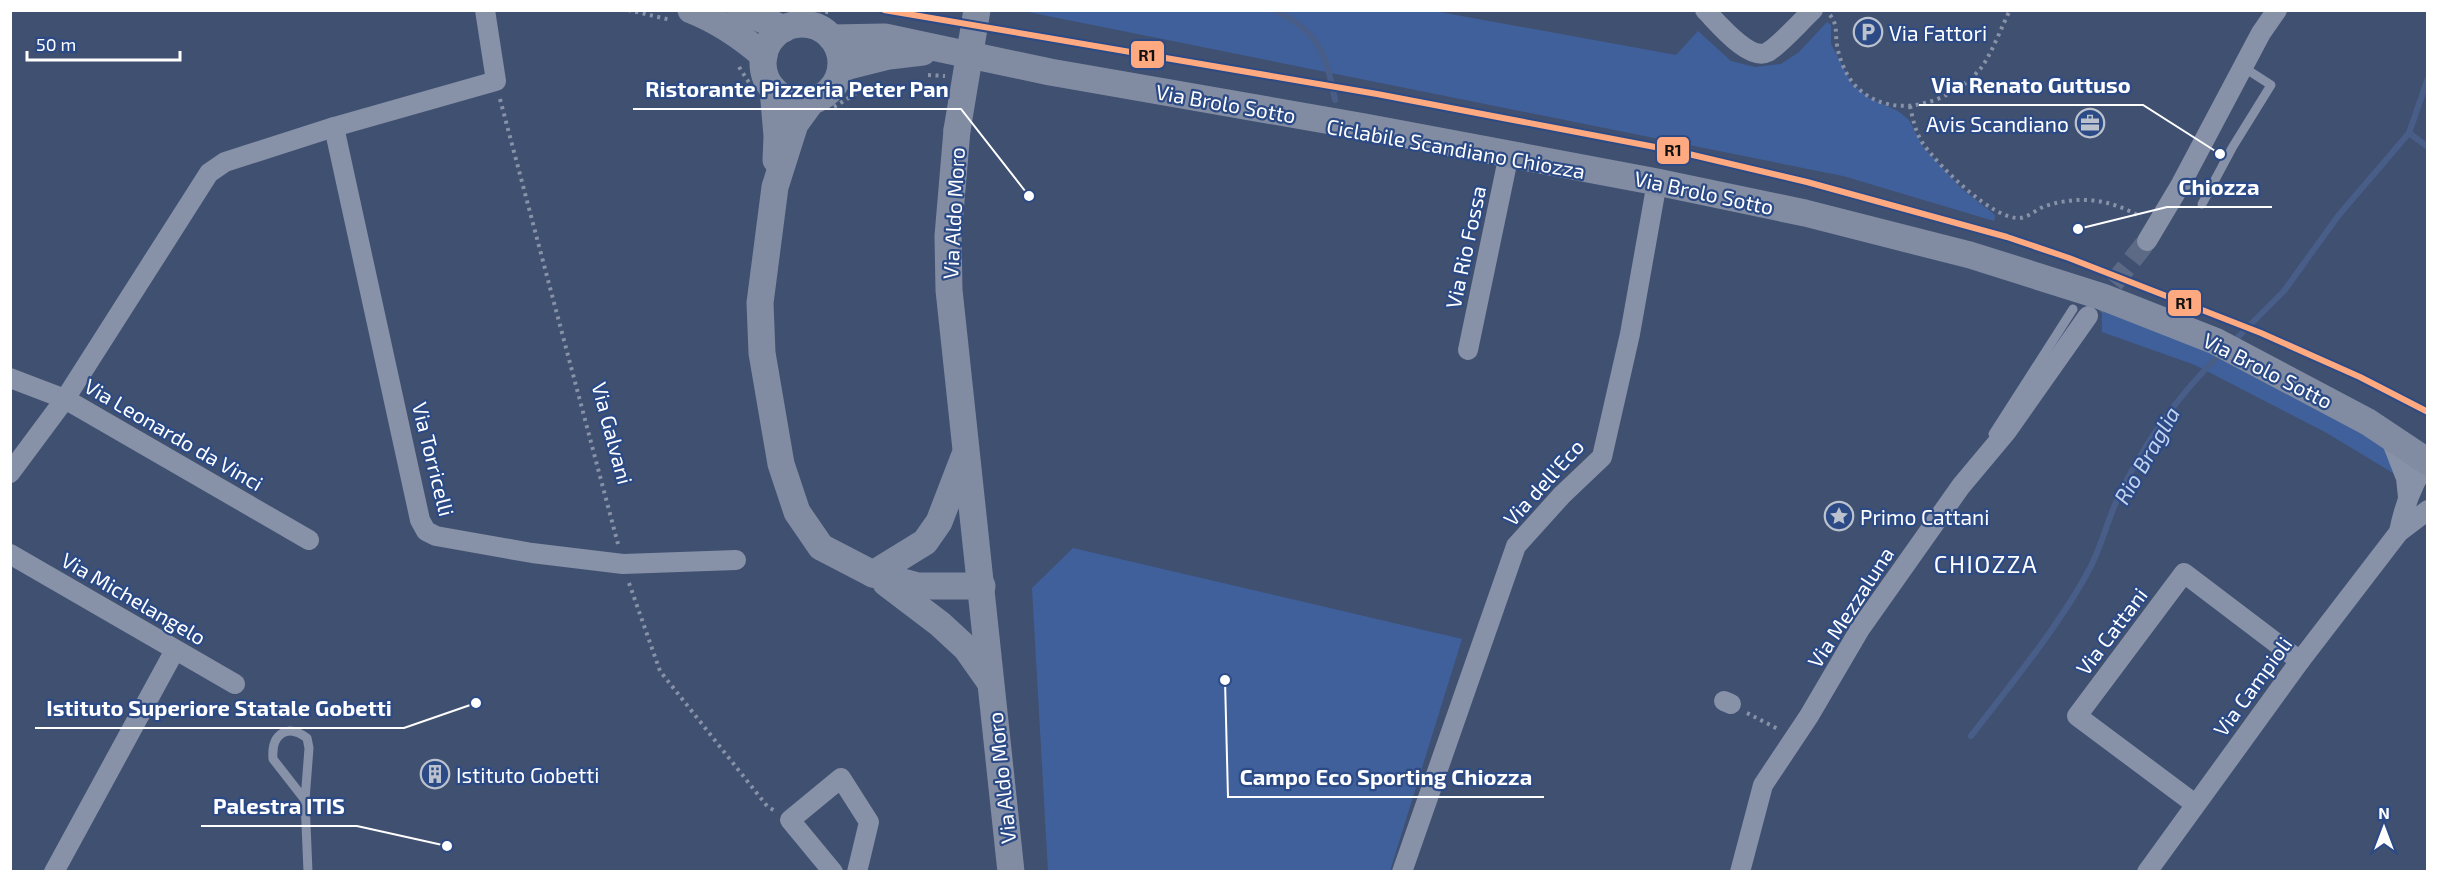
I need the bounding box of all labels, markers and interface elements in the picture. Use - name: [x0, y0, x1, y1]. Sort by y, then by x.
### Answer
- parking icon: Via Fattori: [1852, 16, 1884, 48]
- place label: Via Fattori: [1889, 20, 1987, 45]
- scale bar: [27, 24, 180, 62]
- text: 50 m: [36, 33, 76, 55]
- line badge: R1: [1130, 40, 1165, 69]
- text: R1: [1138, 45, 1156, 64]
- callout: Via Renato Guttuso: [1919, 65, 2143, 105]
- callout: Ristorante Pizzeria Peter Pan: [633, 69, 961, 109]
- text: Via Renato Guttuso: [1931, 71, 2131, 97]
- text: Ristorante Pizzeria Peter Pan: [645, 75, 949, 101]
- street label: Via Brolo Sotto: [1154, 78, 1298, 128]
- office icon: Avis Scandiano: [2074, 107, 2106, 139]
- place label: Avis Scandiano: [1926, 111, 2069, 136]
- street label: Ciclabile Scandiano Chiozza: [1325, 113, 1587, 183]
- line badge: R1: [1656, 136, 1690, 165]
- text: R1: [1664, 140, 1682, 159]
- street label: Via Aldo Moro: [937, 146, 969, 280]
- street label: Via Brolo Sotto: [1632, 165, 1776, 219]
- callout: Chiozza: [2167, 167, 2272, 207]
- text: Chiozza: [2179, 173, 2259, 199]
- street label: Via Rio Fossa: [1440, 183, 1490, 311]
- line badge: R1: [2167, 289, 2202, 317]
- text: R1: [2175, 293, 2193, 312]
- street label: Via Brolo Sotto: [2199, 327, 2337, 413]
- street label: Via Leonardo da Vinci: [80, 373, 268, 495]
- street label: Via Galvani: [587, 379, 639, 487]
- street label: Via Torricelli: [408, 399, 460, 519]
- water label: Rio Braglia: [2108, 402, 2184, 508]
- street label: Via dell'Eco: [1498, 434, 1588, 530]
- place icon: Primo Cattani: [1823, 500, 1855, 532]
- place label: Primo Cattani: [1860, 504, 1989, 529]
- street label: Via Mezzaluna: [1802, 542, 1898, 672]
- street label: Via Michelangelo: [57, 547, 211, 649]
- district label: CHIOZZA: [1934, 549, 2038, 578]
- street label: Via Cattani: [2070, 582, 2152, 680]
- street label: Via Campioli: [2208, 631, 2296, 741]
- callout: Istituto Superiore Statale Gobetti: [35, 688, 404, 728]
- text: Istituto Superiore Statale Gobetti: [46, 694, 392, 720]
- street label: Via Aldo Moro: [982, 711, 1020, 845]
- callout: Campo Eco Sporting Chiozza: [1228, 757, 1544, 797]
- building icon: Istituto Gobetti: [419, 758, 451, 790]
- place label: Istituto Gobetti: [456, 762, 600, 787]
- text: Campo Eco Sporting Chiozza: [1240, 763, 1532, 789]
- callout: Palestra ITIS: [201, 786, 357, 826]
- text: Palestra ITIS: [213, 792, 345, 818]
- north arrow: [2354, 798, 2414, 858]
- text: N: [2378, 803, 2390, 822]

